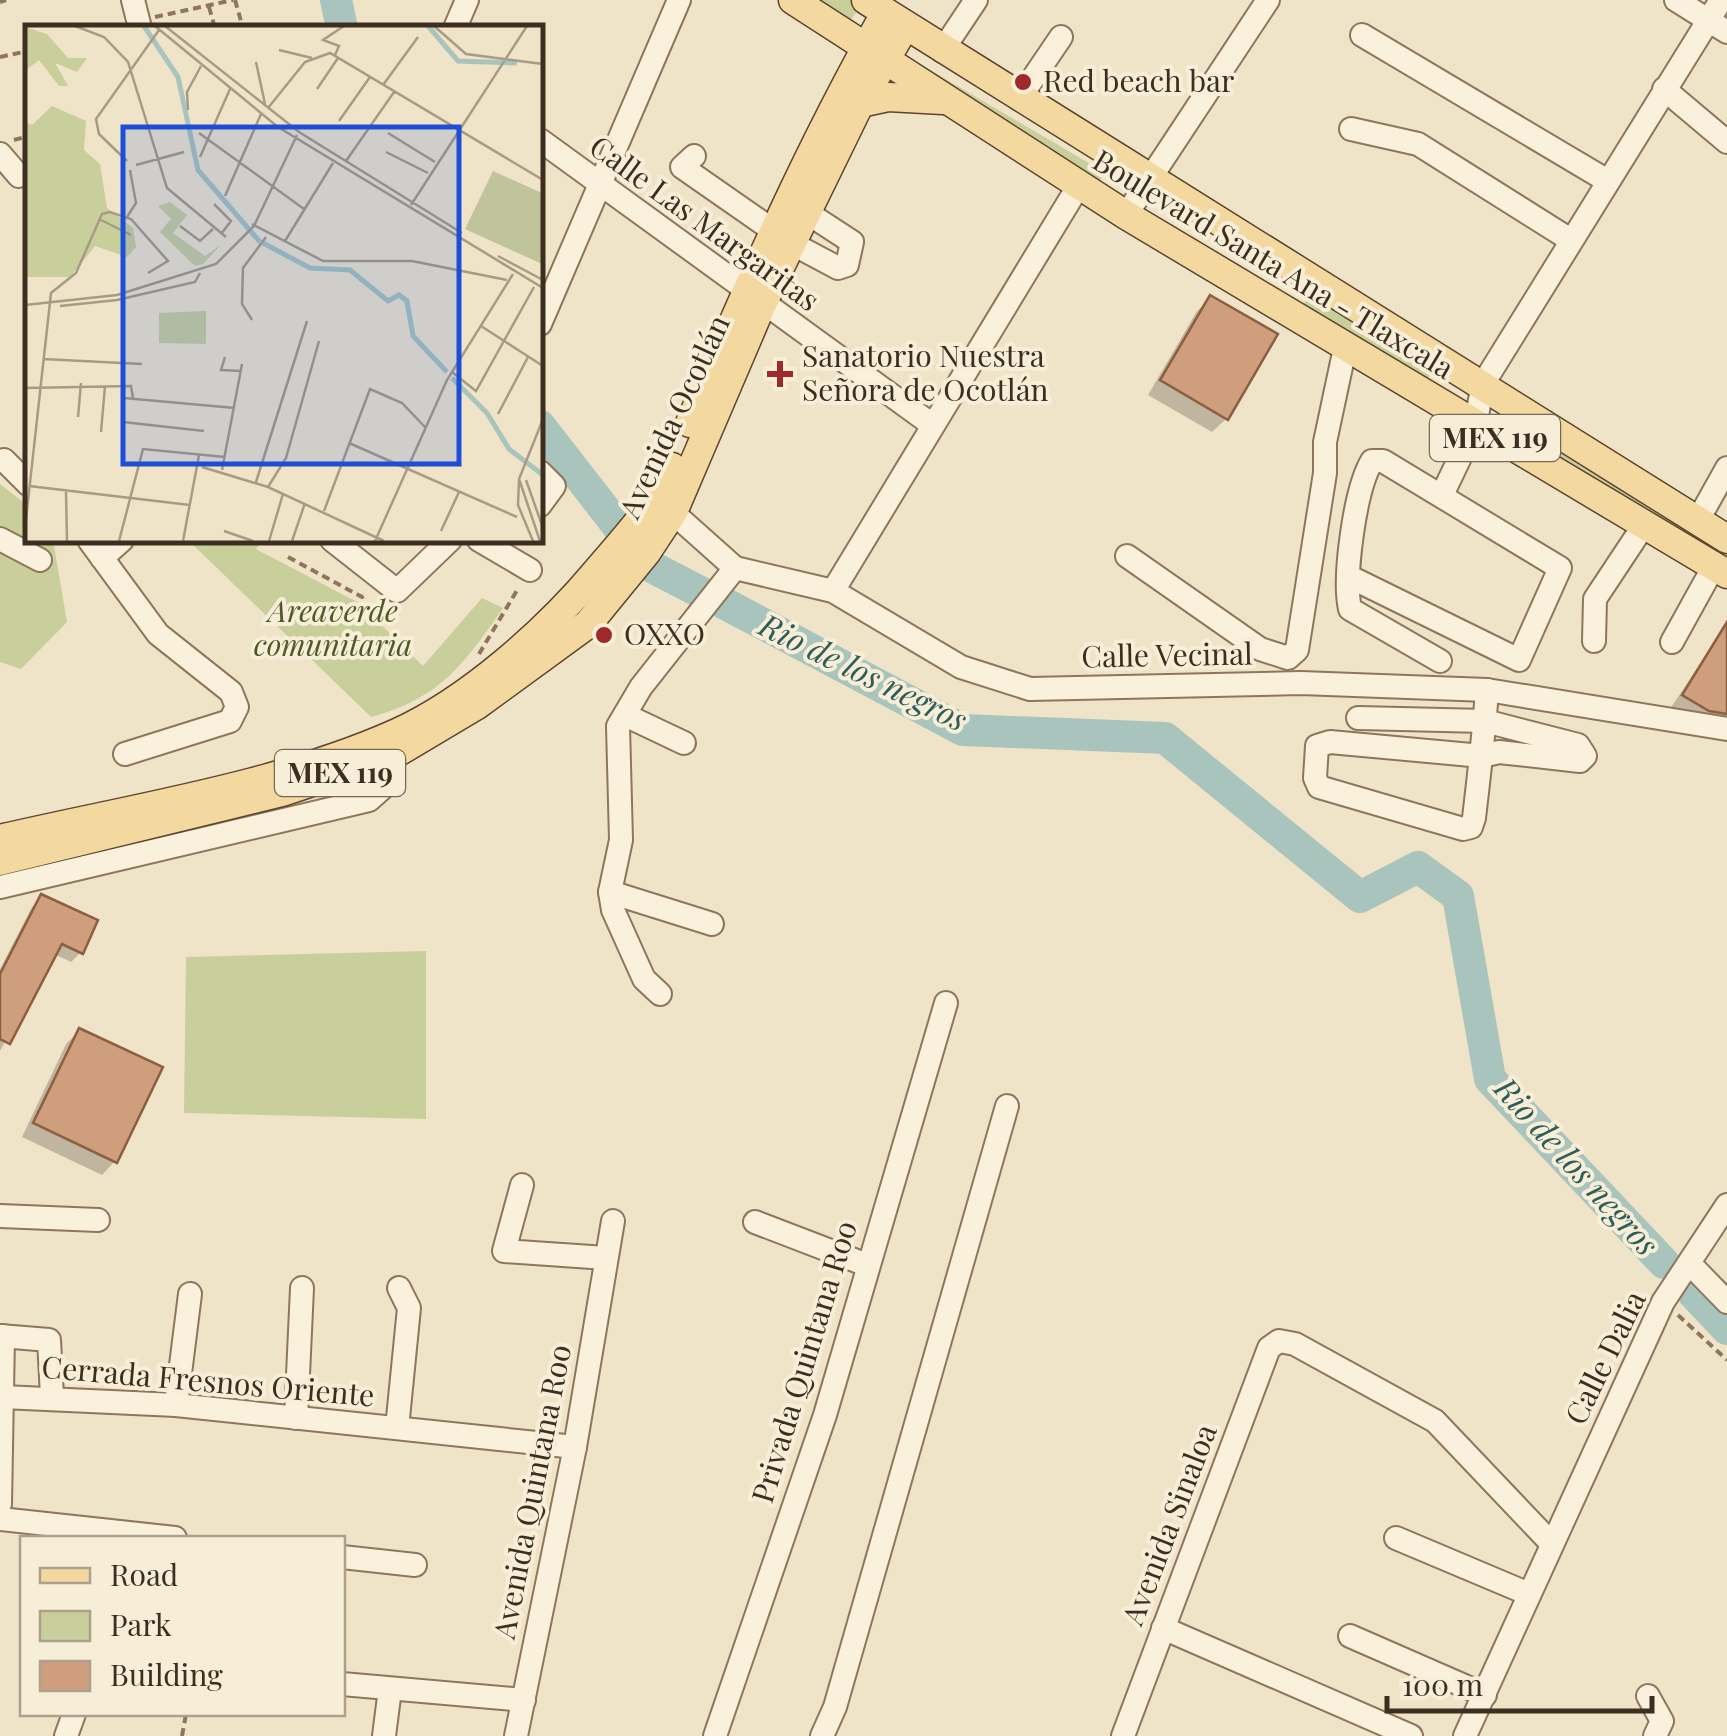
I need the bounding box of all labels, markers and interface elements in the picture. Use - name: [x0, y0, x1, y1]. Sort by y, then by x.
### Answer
- inset map: [25, 25, 542, 542]
- place label: Red beach bar: [1043, 60, 1234, 100]
- marker: Red beach bar: [1012, 71, 1034, 93]
- street label: Calle Las Margaritas: [582, 126, 828, 319]
- street label: Boulevard Santa Ana - Tlaxcala: [1086, 139, 1462, 387]
- street label: Avenida Ocotlán: [608, 308, 738, 525]
- place label: Sanatorio Nuestra Señora de Ocotlán: [802, 335, 1049, 409]
- marker: Sanatorio Nuestra Señora de Ocotlán: [767, 361, 793, 387]
- road number: MEX 119: [1430, 415, 1560, 461]
- park label: Areaverde comunitaria: [254, 590, 412, 664]
- water label: Rio de los negros: [751, 601, 975, 740]
- place label: OXXO: [624, 613, 705, 653]
- marker: OXXO: [593, 624, 615, 646]
- street label: Calle Vecinal: [1081, 633, 1253, 675]
- road number: MEX 119: [275, 750, 405, 796]
- water label: Rio de los negros: [1485, 1065, 1669, 1264]
- street label: Privada Quintana Roo: [741, 1216, 865, 1507]
- street label: Calle Dalia: [1555, 1284, 1654, 1431]
- street label: Avenida Quintana Roo: [483, 1341, 579, 1643]
- street label: Cerrada Fresnos Oriente: [40, 1346, 376, 1414]
- street label: Avenida Sinaloa: [1111, 1418, 1225, 1631]
- legend: [20, 1536, 345, 1716]
- text: Road: [110, 1554, 178, 1594]
- text: Park: [110, 1604, 172, 1644]
- scale bar: [1387, 1651, 1652, 1713]
- text: Building: [110, 1654, 223, 1694]
- text: 100 m: [1402, 1664, 1484, 1704]

